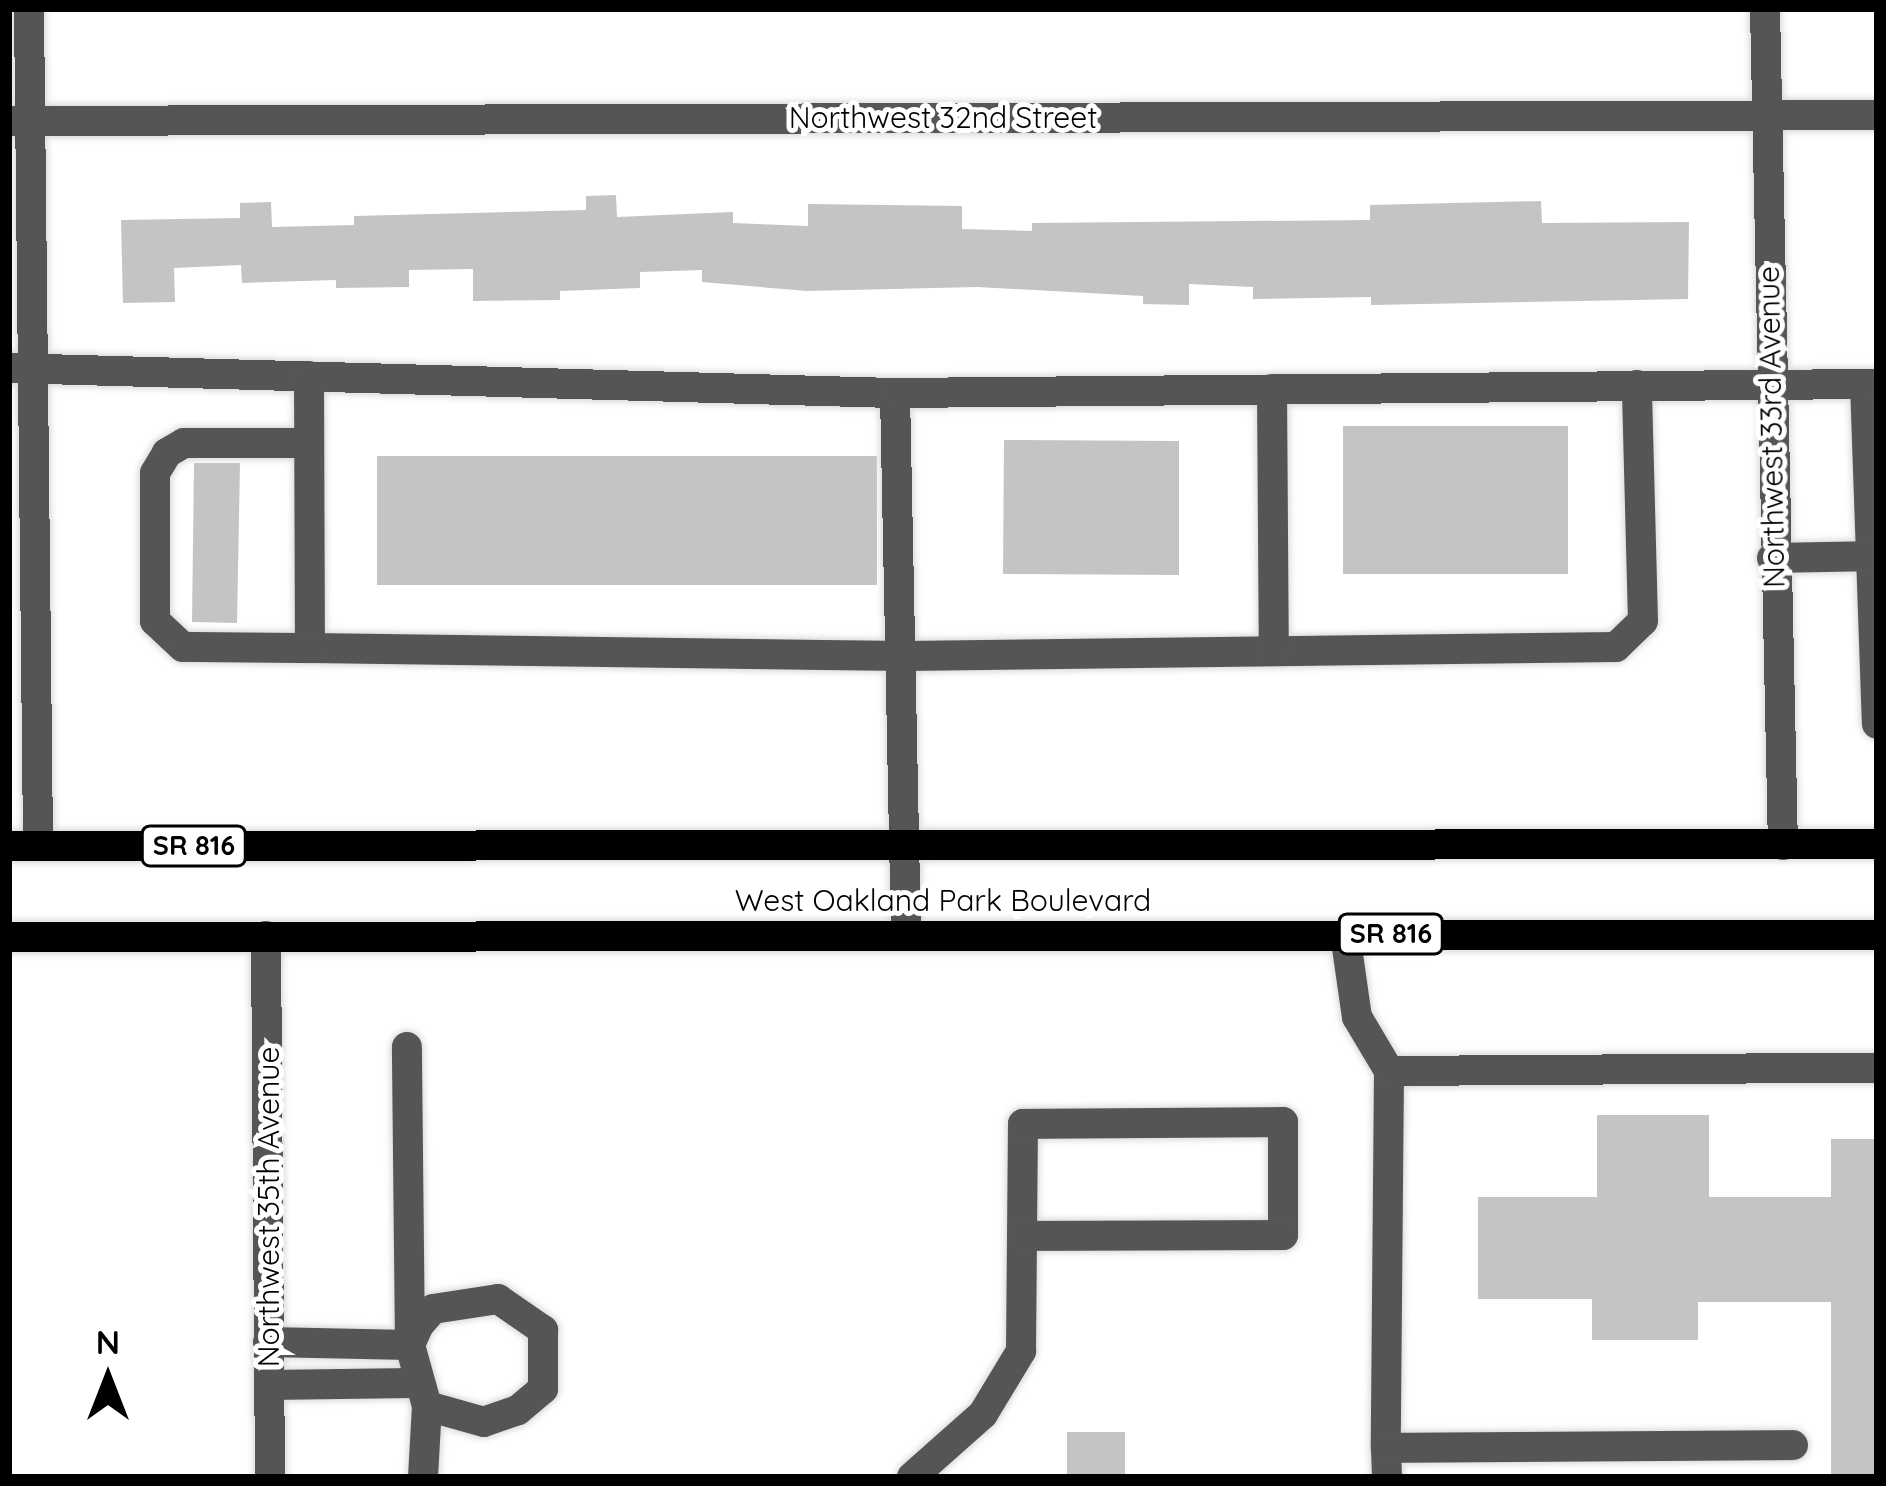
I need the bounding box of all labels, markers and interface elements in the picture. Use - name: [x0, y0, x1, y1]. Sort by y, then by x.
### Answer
- street label: Northwest 32nd Street: [789, 99, 1097, 135]
- street label: Northwest 33rd Avenue: [1750, 266, 1792, 588]
- road number: SR 816: [140, 825, 248, 867]
- street label: West Oakland Park Boulevard: [735, 882, 1151, 918]
- road number: SR 816: [1337, 913, 1445, 955]
- street label: Northwest 35th Avenue: [250, 1047, 286, 1367]
- north arrow: [48, 1318, 168, 1438]
- text: N: [96, 1321, 120, 1362]

